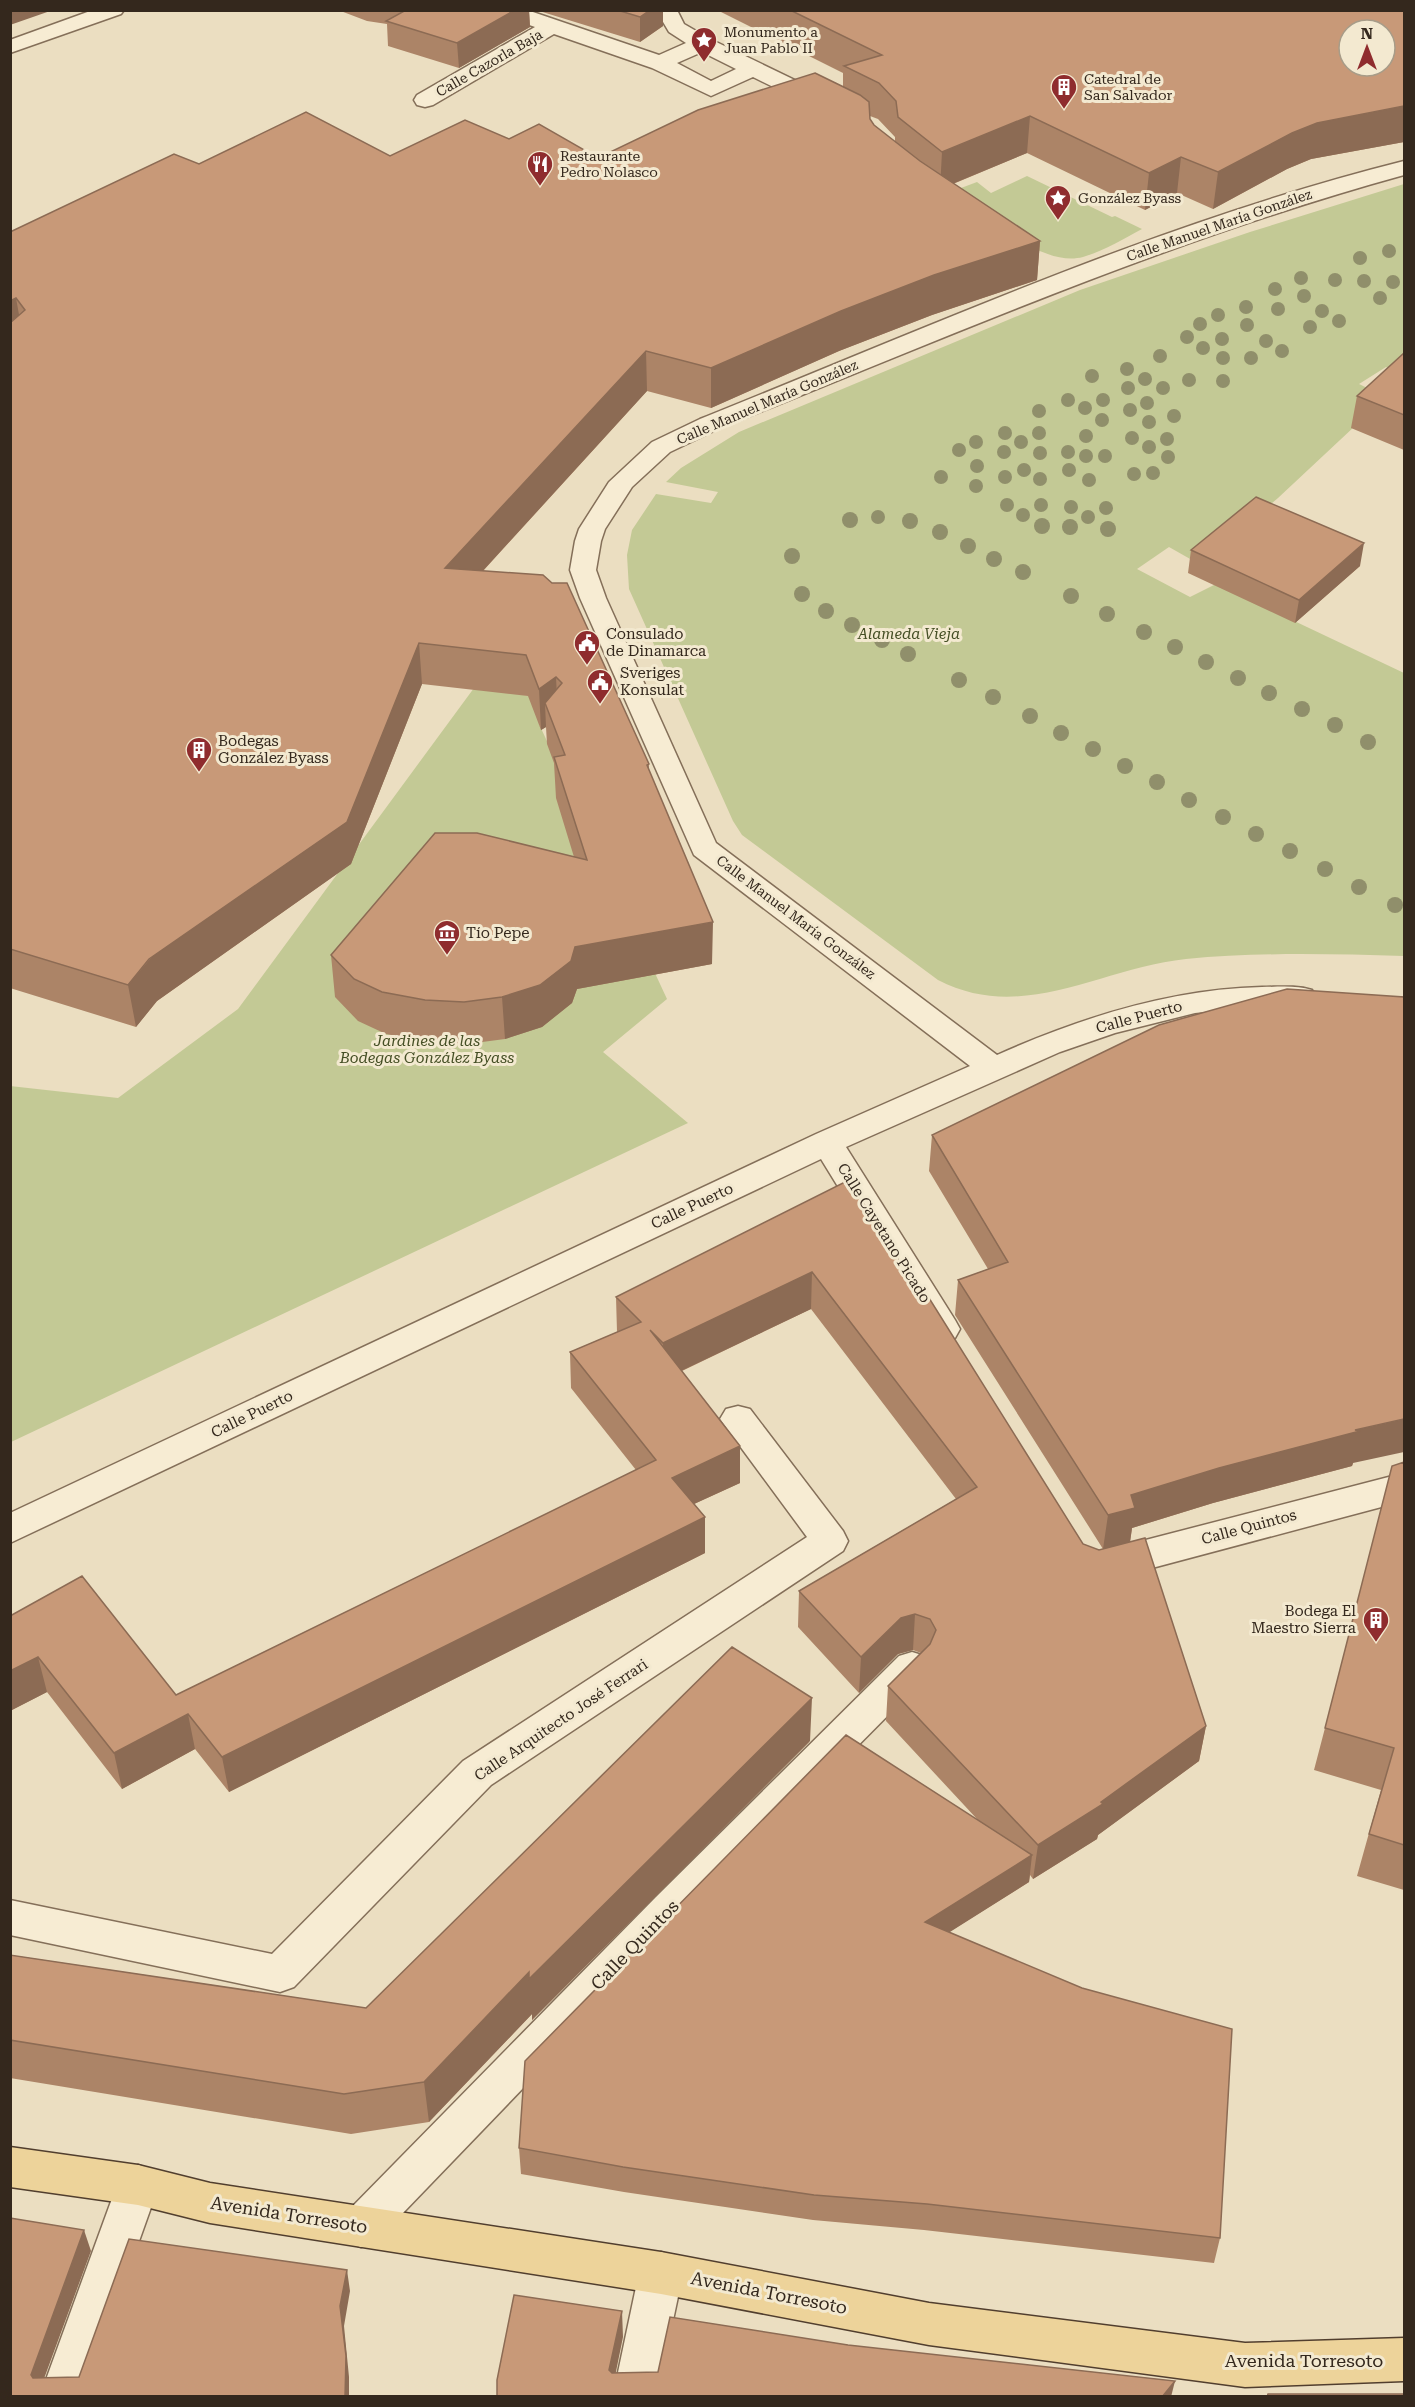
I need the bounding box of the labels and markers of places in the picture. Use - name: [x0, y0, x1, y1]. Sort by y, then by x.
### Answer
- place label: Monumento a Juan Pablo II: [724, 24, 818, 56]
- place icon: Monumento a Juan Pablo II: [689, 25, 719, 63]
- place label: Catedral de San Salvador: [1084, 71, 1173, 103]
- building icon: Catedral de San Salvador: [1049, 72, 1079, 110]
- place label: Restaurante Pedro Nolasco: [560, 148, 658, 180]
- restaurant icon: Restaurante Pedro Nolasco: [525, 149, 555, 187]
- place icon: González Byass: [1043, 183, 1073, 221]
- place label: González Byass: [1078, 190, 1181, 206]
- place label: Consulado de Dinamarca: [606, 625, 706, 660]
- public building icon: Consulado de Dinamarca: [572, 628, 602, 666]
- place label: Sveriges Konsulat: [620, 664, 685, 699]
- public building icon: Sveriges Konsulat: [585, 667, 615, 705]
- place label: Bodegas González Byass: [218, 732, 329, 767]
- building icon: Bodegas González Byass: [184, 735, 214, 773]
- museum icon: Tío Pepe: [432, 918, 462, 956]
- place label: Tío Pepe: [466, 924, 529, 942]
- place label: Bodega El Maestro Sierra: [1251, 1602, 1356, 1637]
- building icon: Bodega El Maestro Sierra: [1361, 1605, 1391, 1643]

